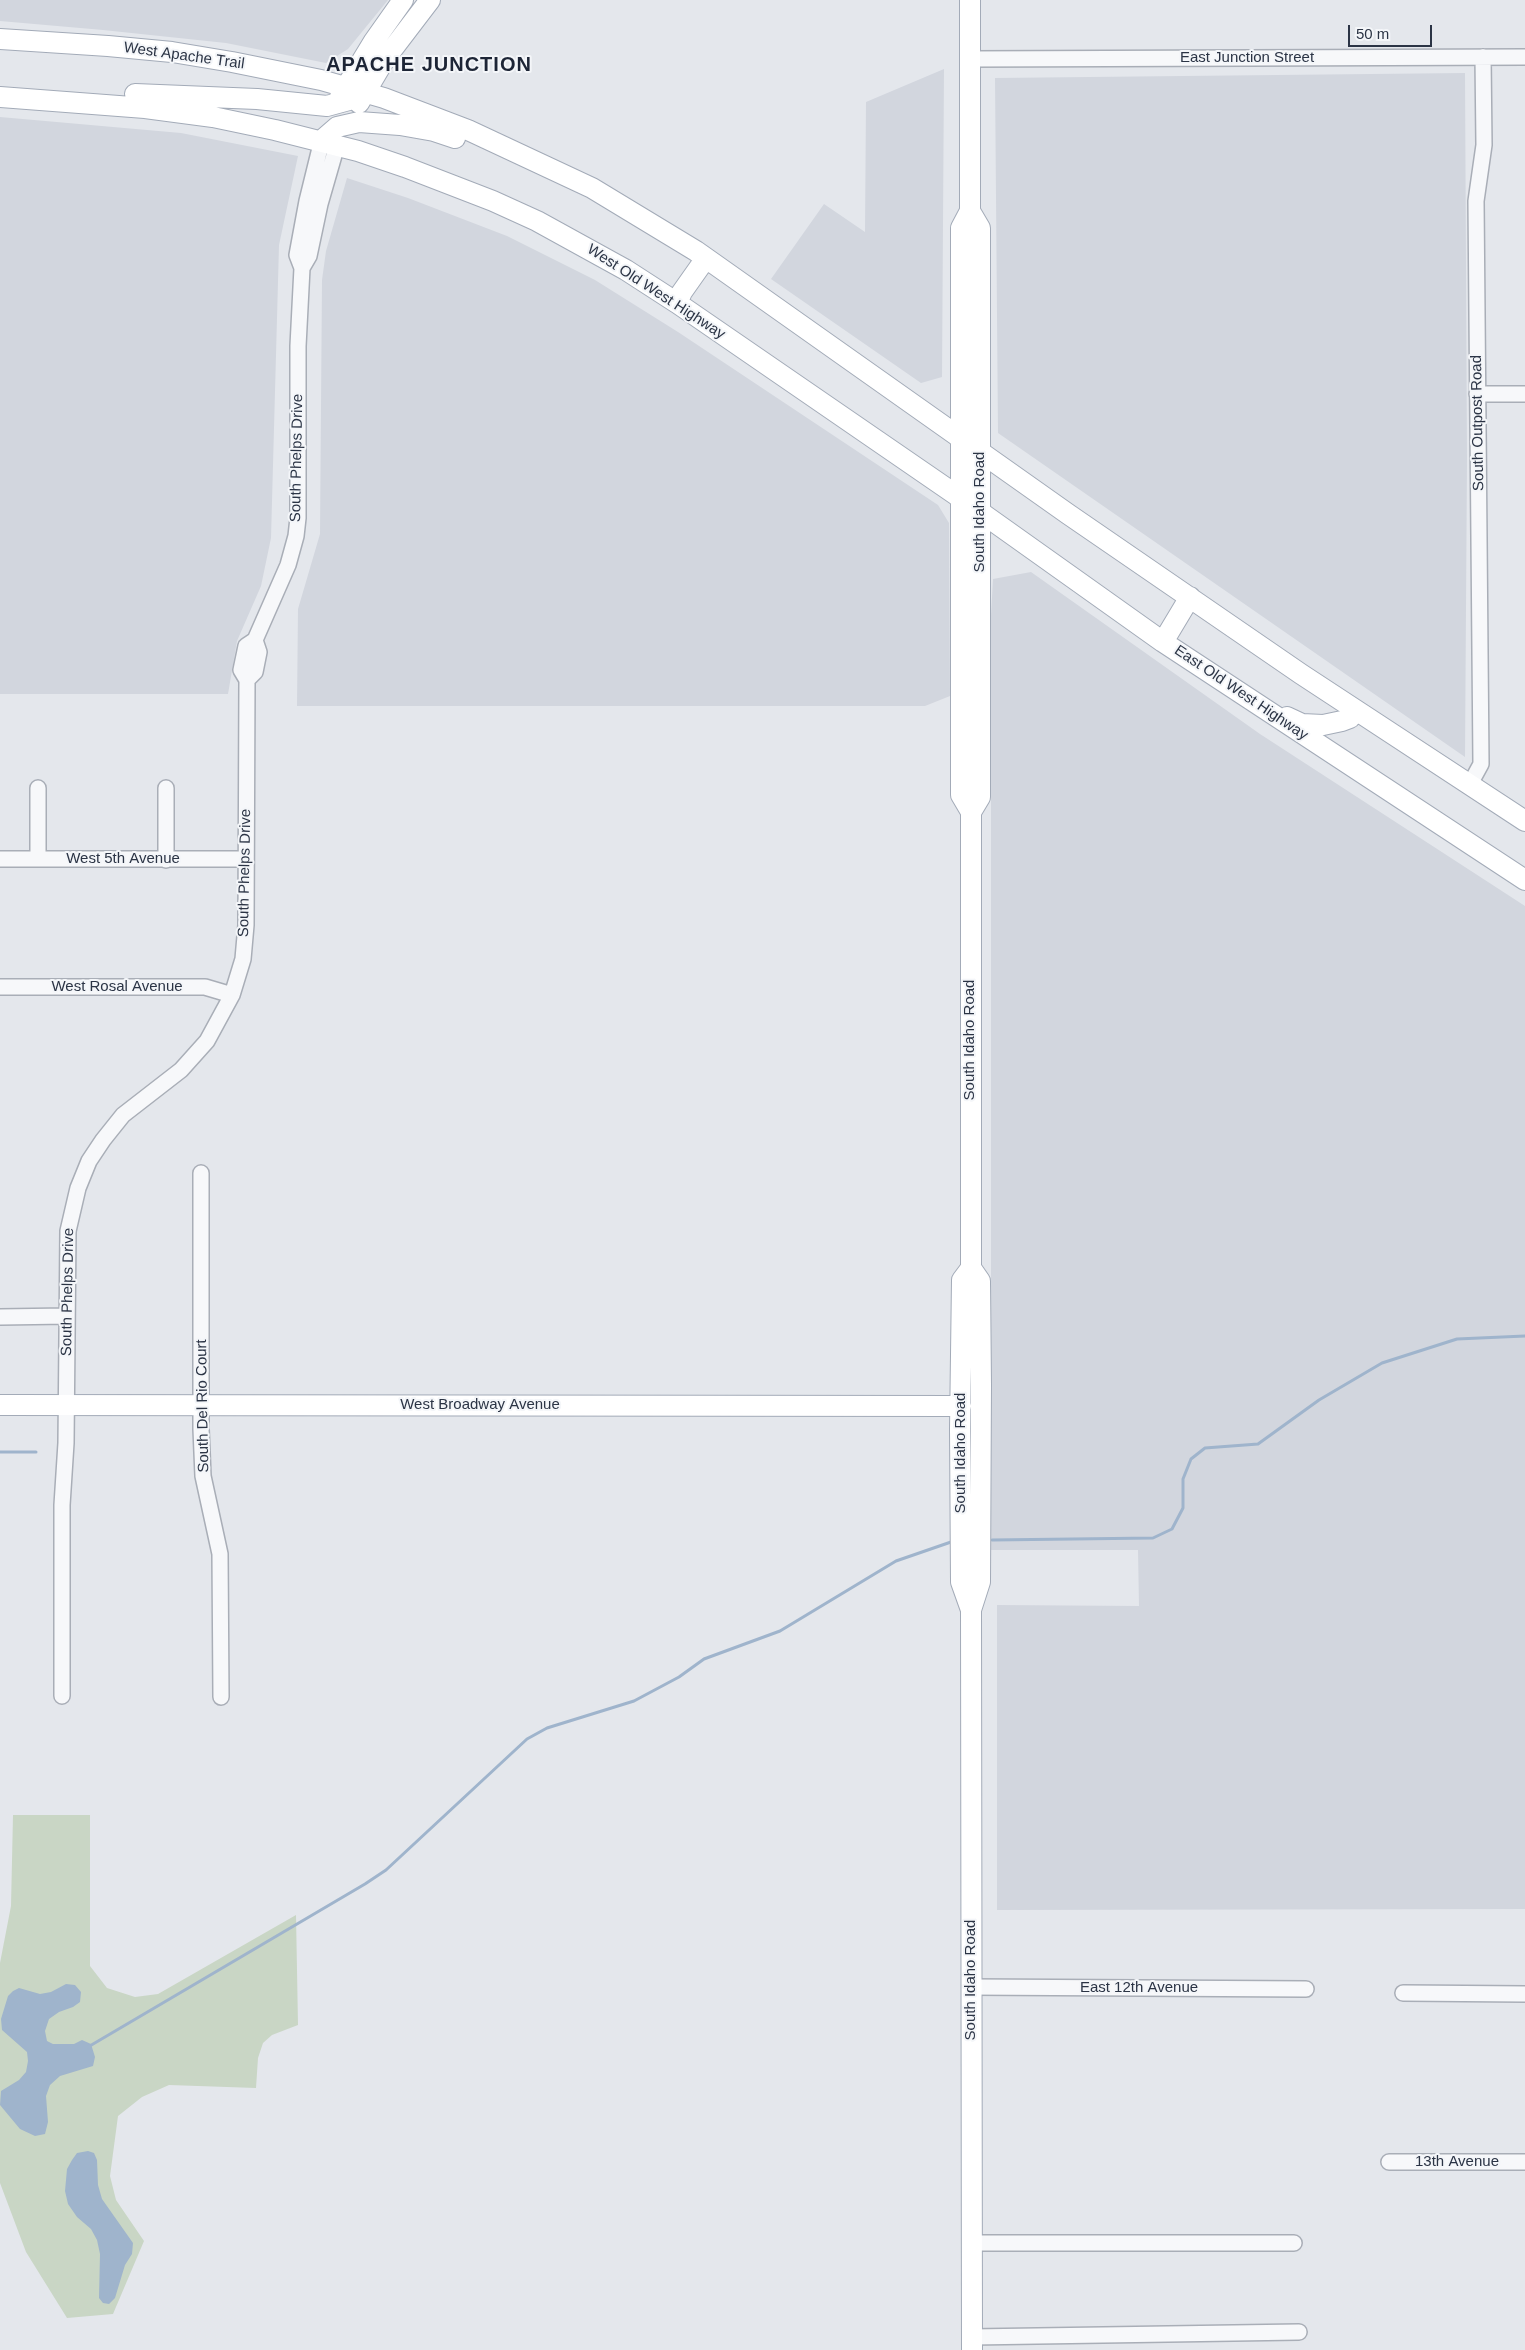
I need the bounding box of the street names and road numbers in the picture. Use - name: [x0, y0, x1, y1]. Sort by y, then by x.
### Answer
- street label: West Apache Trail: [122, 39, 246, 73]
- street label: East Junction Street: [1180, 49, 1314, 67]
- street label: West Old West Highway: [584, 241, 728, 343]
- street label: South Outpost Road: [1468, 355, 1488, 491]
- street label: South Phelps Drive: [287, 394, 307, 522]
- street label: South Idaho Road: [971, 452, 989, 572]
- street label: East Old West Highway: [1171, 642, 1311, 744]
- street label: South Phelps Drive: [235, 809, 255, 937]
- street label: West 5th Avenue: [66, 850, 180, 868]
- street label: West Rosal Avenue: [51, 978, 183, 996]
- street label: South Idaho Road: [961, 980, 979, 1100]
- street label: South Phelps Drive: [58, 1228, 78, 1356]
- street label: South Del Rio Court: [193, 1339, 213, 1473]
- street label: South Idaho Road: [952, 1393, 970, 1513]
- street label: West Broadway Avenue: [400, 1396, 560, 1414]
- street label: South Idaho Road: [962, 1920, 980, 2040]
- street label: East 12th Avenue: [1080, 1979, 1198, 1997]
- street label: 13th Avenue: [1415, 2153, 1499, 2171]

